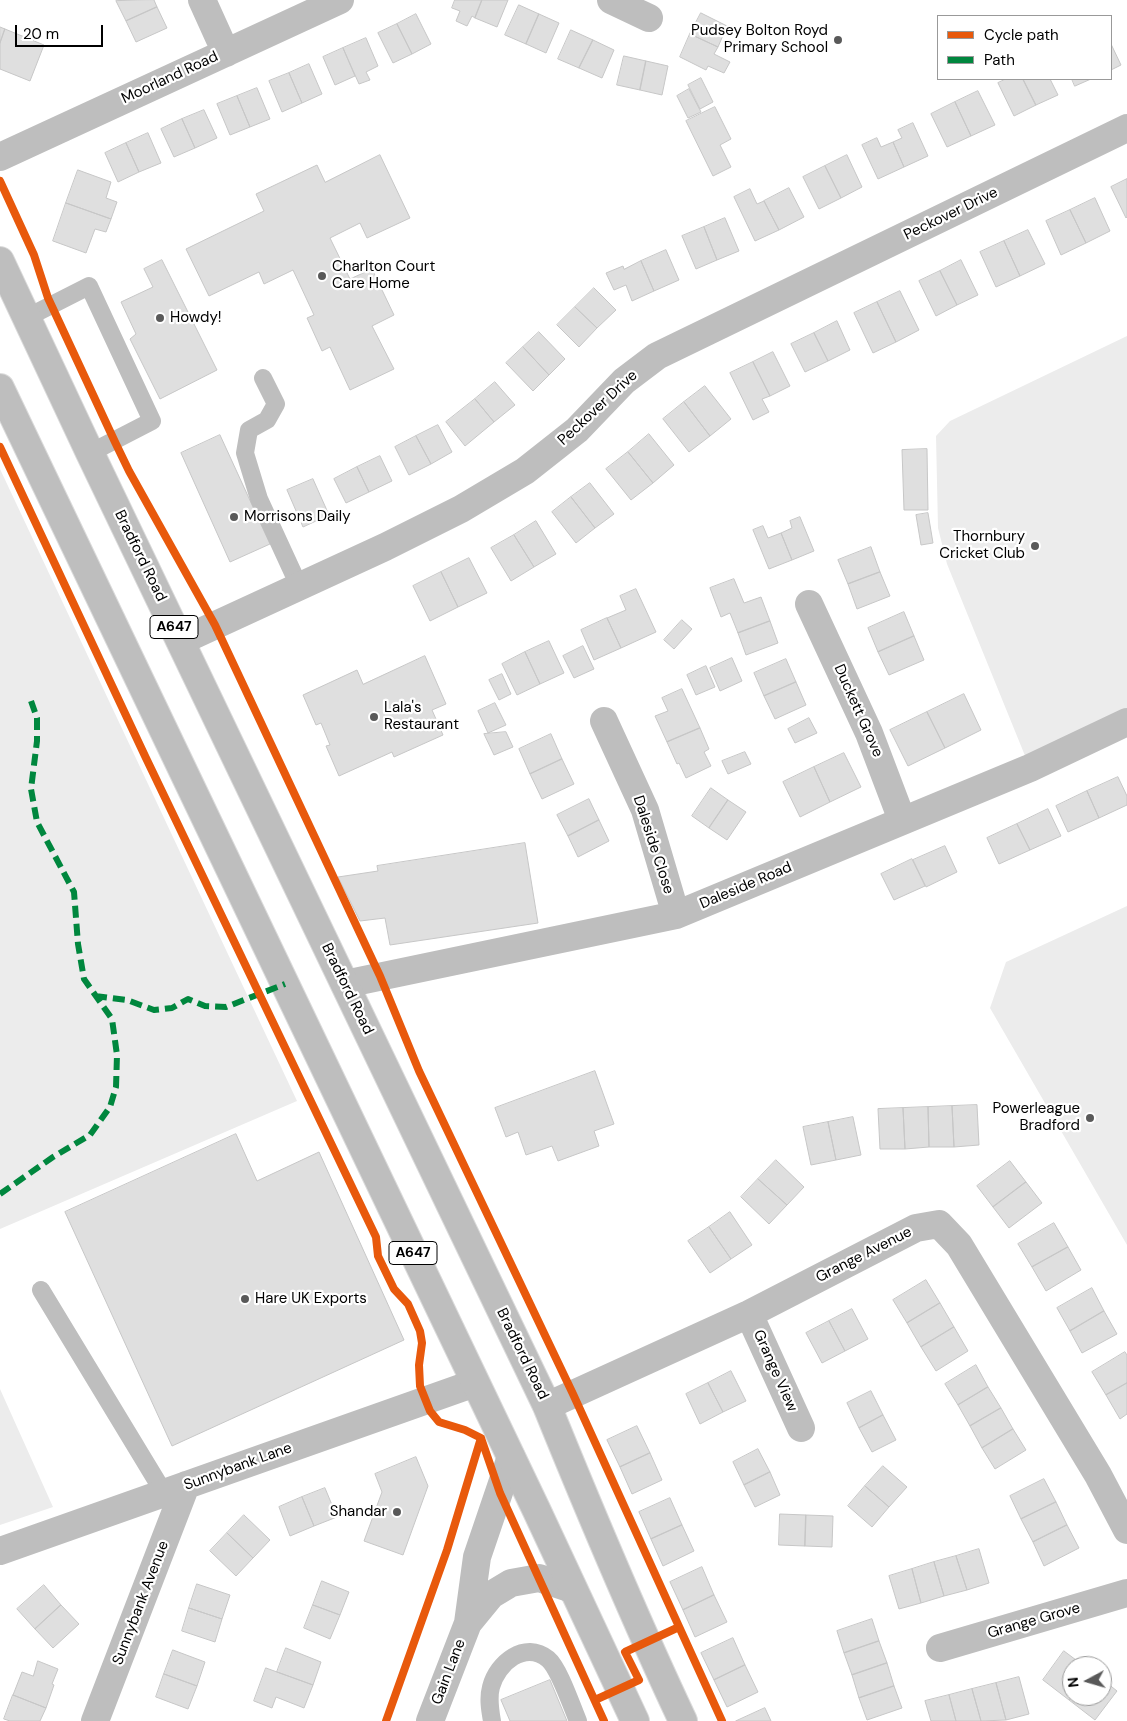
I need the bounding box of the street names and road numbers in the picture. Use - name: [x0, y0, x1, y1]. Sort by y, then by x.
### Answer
- street label: Moorland Road: [119, 48, 221, 108]
- street label: Peckover Drive: [901, 184, 1001, 244]
- street label: Peckover Drive: [555, 367, 641, 449]
- street label: Bradford Road: [110, 507, 170, 605]
- road number: A647: [150, 616, 198, 638]
- street label: Duckett Grove: [829, 662, 887, 760]
- street label: Daleside Close: [629, 794, 677, 896]
- street label: Daleside Road: [697, 859, 795, 913]
- street label: Bradford Road: [317, 940, 377, 1038]
- street label: Grange Avenue: [813, 1223, 915, 1287]
- road number: A647: [389, 1242, 437, 1264]
- street label: Bradford Road: [492, 1305, 552, 1403]
- street label: Grange View: [749, 1327, 801, 1415]
- street label: Sunnybank Lane: [182, 1439, 294, 1495]
- street label: Sunnybank Avenue: [109, 1538, 173, 1668]
- street label: Grange Grove: [986, 1599, 1082, 1643]
- street label: Gain Lane: [428, 1637, 470, 1707]

